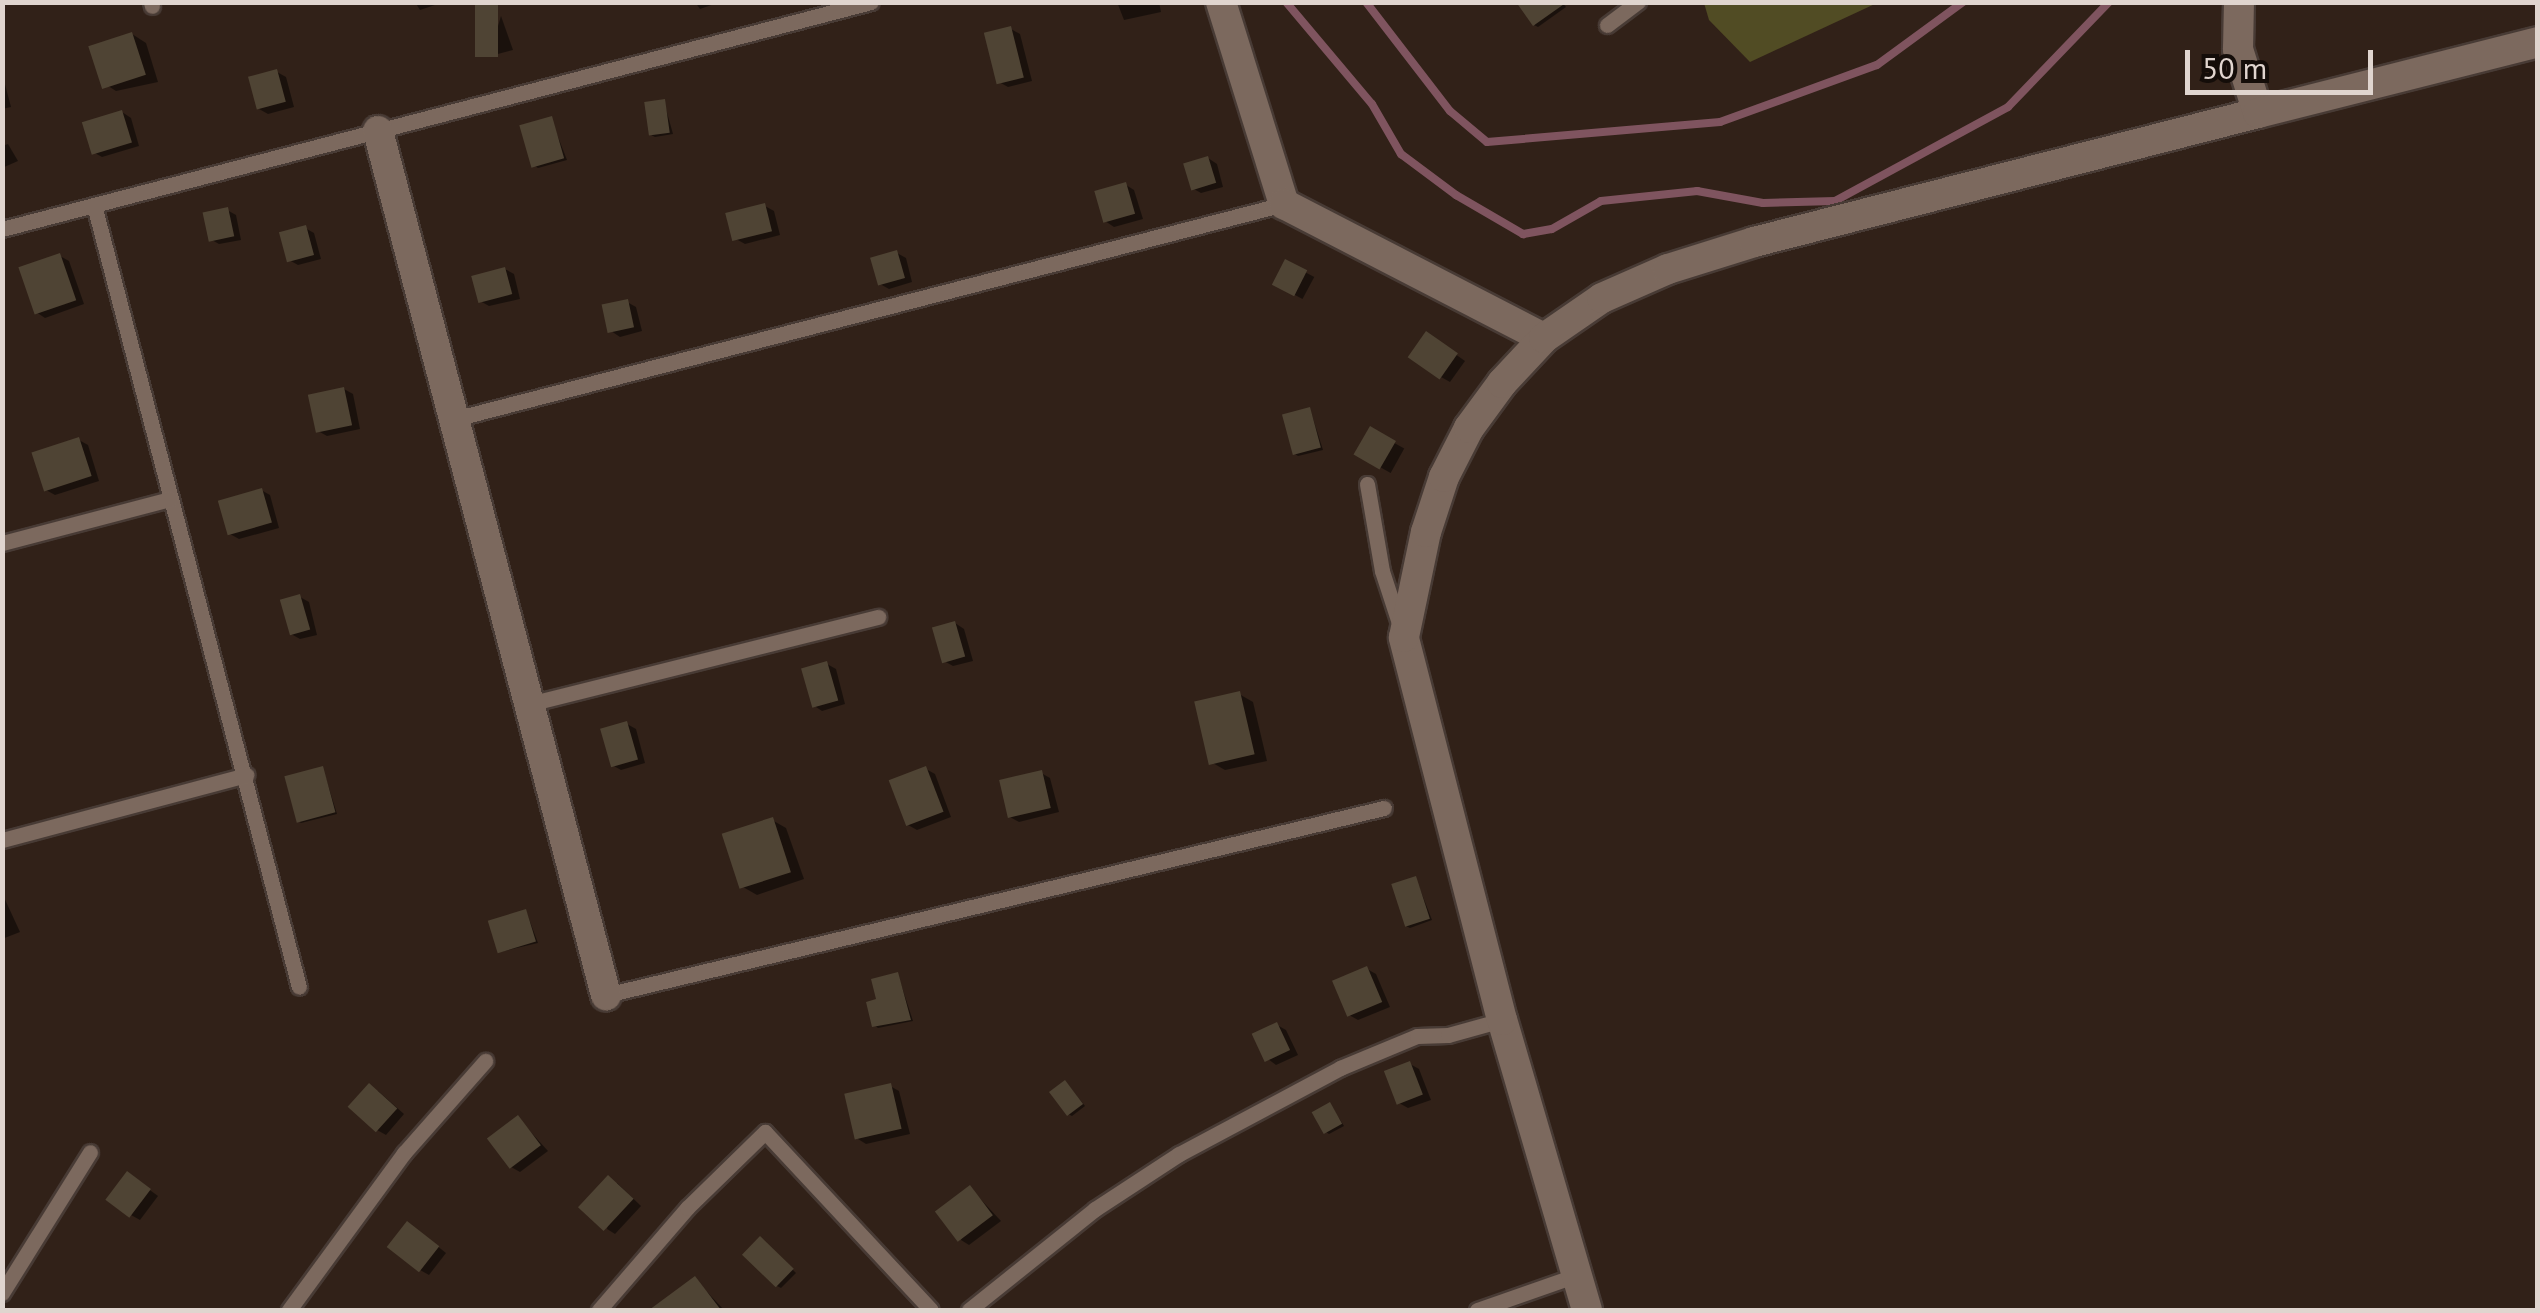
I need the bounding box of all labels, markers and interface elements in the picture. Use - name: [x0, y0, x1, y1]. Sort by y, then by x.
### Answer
- scale bar: [2190, 30, 2378, 92]
- text: 50 m: [2202, 48, 2267, 87]

